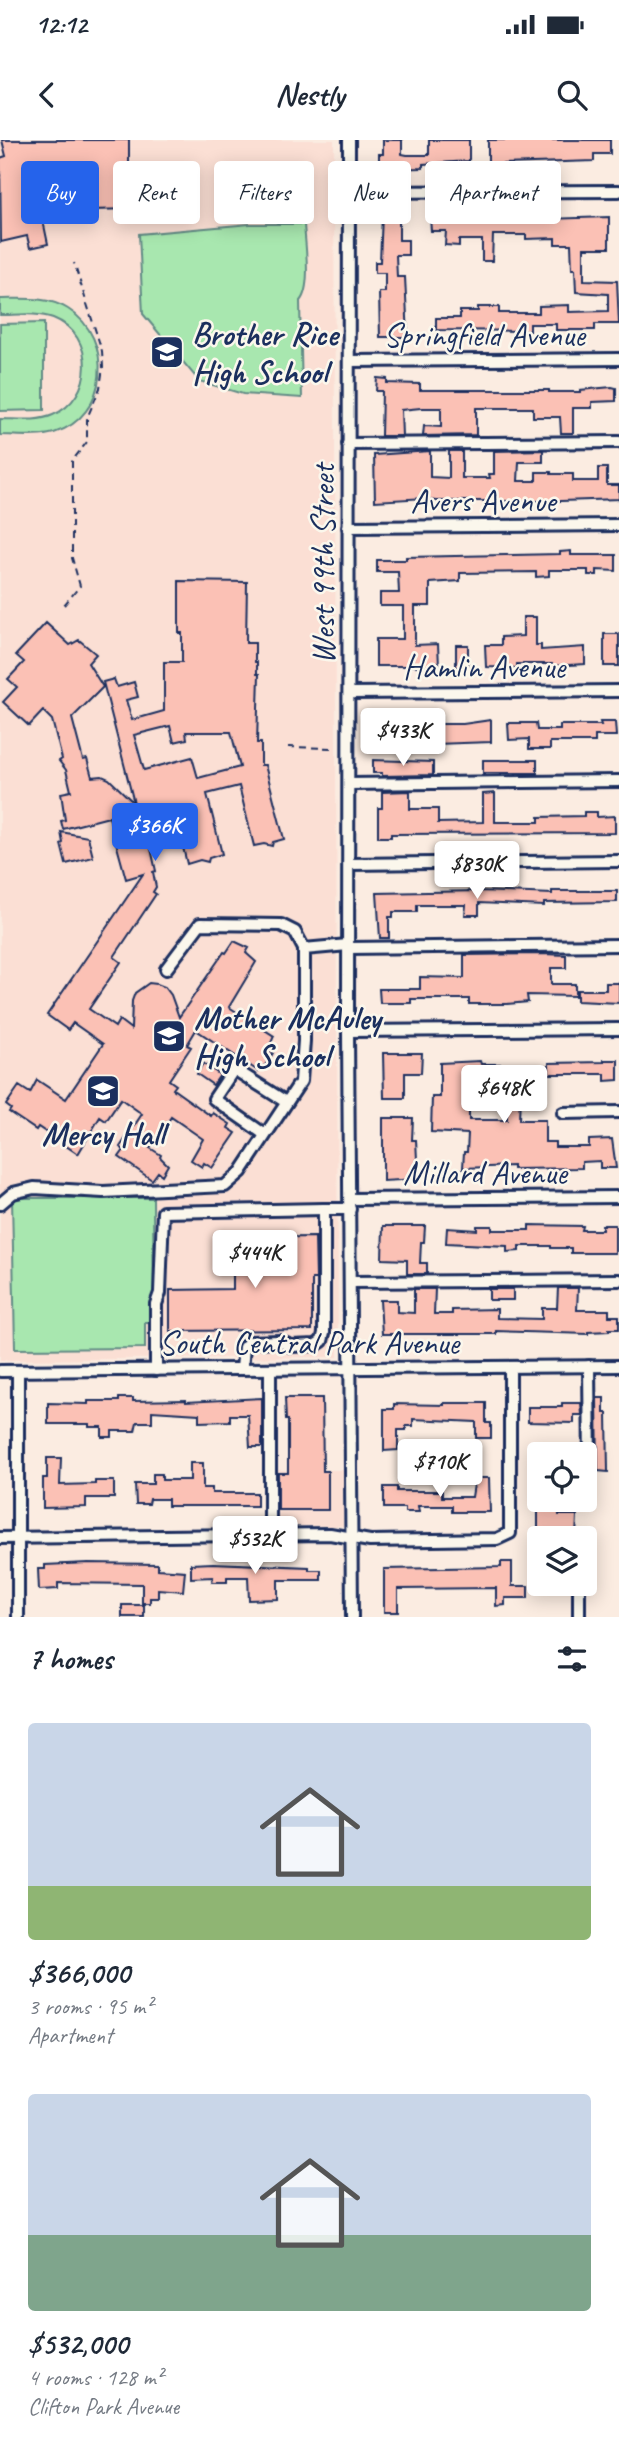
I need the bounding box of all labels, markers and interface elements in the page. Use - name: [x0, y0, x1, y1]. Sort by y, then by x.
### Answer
- text: 12:12: [35, 8, 87, 41]
- text: Nestly: [275, 74, 344, 115]
- icon: back: [28, 76, 66, 114]
- icon: search: [553, 76, 591, 114]
- chip: Buy: [21, 161, 99, 224]
- chip: Rent: [113, 161, 200, 224]
- chip: Filters: [214, 161, 314, 224]
- chip: New: [328, 161, 411, 224]
- chip: Apartment: [425, 161, 561, 224]
- place label: Brother Rice High School: [192, 313, 340, 393]
- street label: Springfield Avenue: [383, 314, 587, 356]
- school or university icon: Brother Rice High School: [148, 333, 186, 371]
- street label: West 99th Street: [302, 461, 344, 664]
- street label: Avers Avenue: [410, 480, 558, 522]
- street label: Hamlin Avenue: [403, 646, 567, 688]
- pin: $433K: [354, 708, 452, 768]
- text: $433K: [376, 716, 430, 745]
- pin: $366K: [106, 804, 204, 863]
- text: $366K: [128, 811, 182, 840]
- pin: $830K: [428, 842, 526, 901]
- text: $830K: [450, 849, 504, 878]
- place label: Mother McAuley High School: [194, 997, 384, 1077]
- school or university icon: Mother McAuley High School: [150, 1017, 188, 1055]
- pin: $648K: [455, 1066, 553, 1125]
- school or university icon: Mercy Hall: [84, 1072, 122, 1110]
- text: $648K: [477, 1073, 531, 1102]
- place label: Mercy Hall: [42, 1113, 170, 1155]
- street label: Millard Avenue: [403, 1152, 569, 1194]
- pin: $444K: [206, 1230, 304, 1290]
- text: $444K: [228, 1238, 282, 1267]
- street label: South Central Park Avenue: [159, 1322, 461, 1364]
- pin: $710K: [391, 1440, 489, 1499]
- map controls: [527, 1442, 597, 1596]
- button: locate: [527, 1442, 597, 1512]
- text: $710K: [414, 1447, 467, 1476]
- pin: $532K: [206, 1516, 304, 1576]
- text: $532K: [229, 1524, 281, 1553]
- button: layers: [527, 1526, 597, 1596]
- text: 7 homes: [28, 1640, 113, 1678]
- icon: filters: [553, 1640, 591, 1678]
- icon: home: [247, 1769, 373, 1895]
- text: $366,000: [28, 1954, 130, 1992]
- text: 3 rooms · 95 m²: [28, 1992, 152, 2021]
- text: Apartment: [28, 2021, 113, 2050]
- icon: home: [247, 2140, 373, 2266]
- text: $532,000: [28, 2325, 128, 2363]
- text: 4 rooms · 128 m²: [28, 2363, 163, 2392]
- text: Clifton Park Avenue: [28, 2392, 179, 2421]

